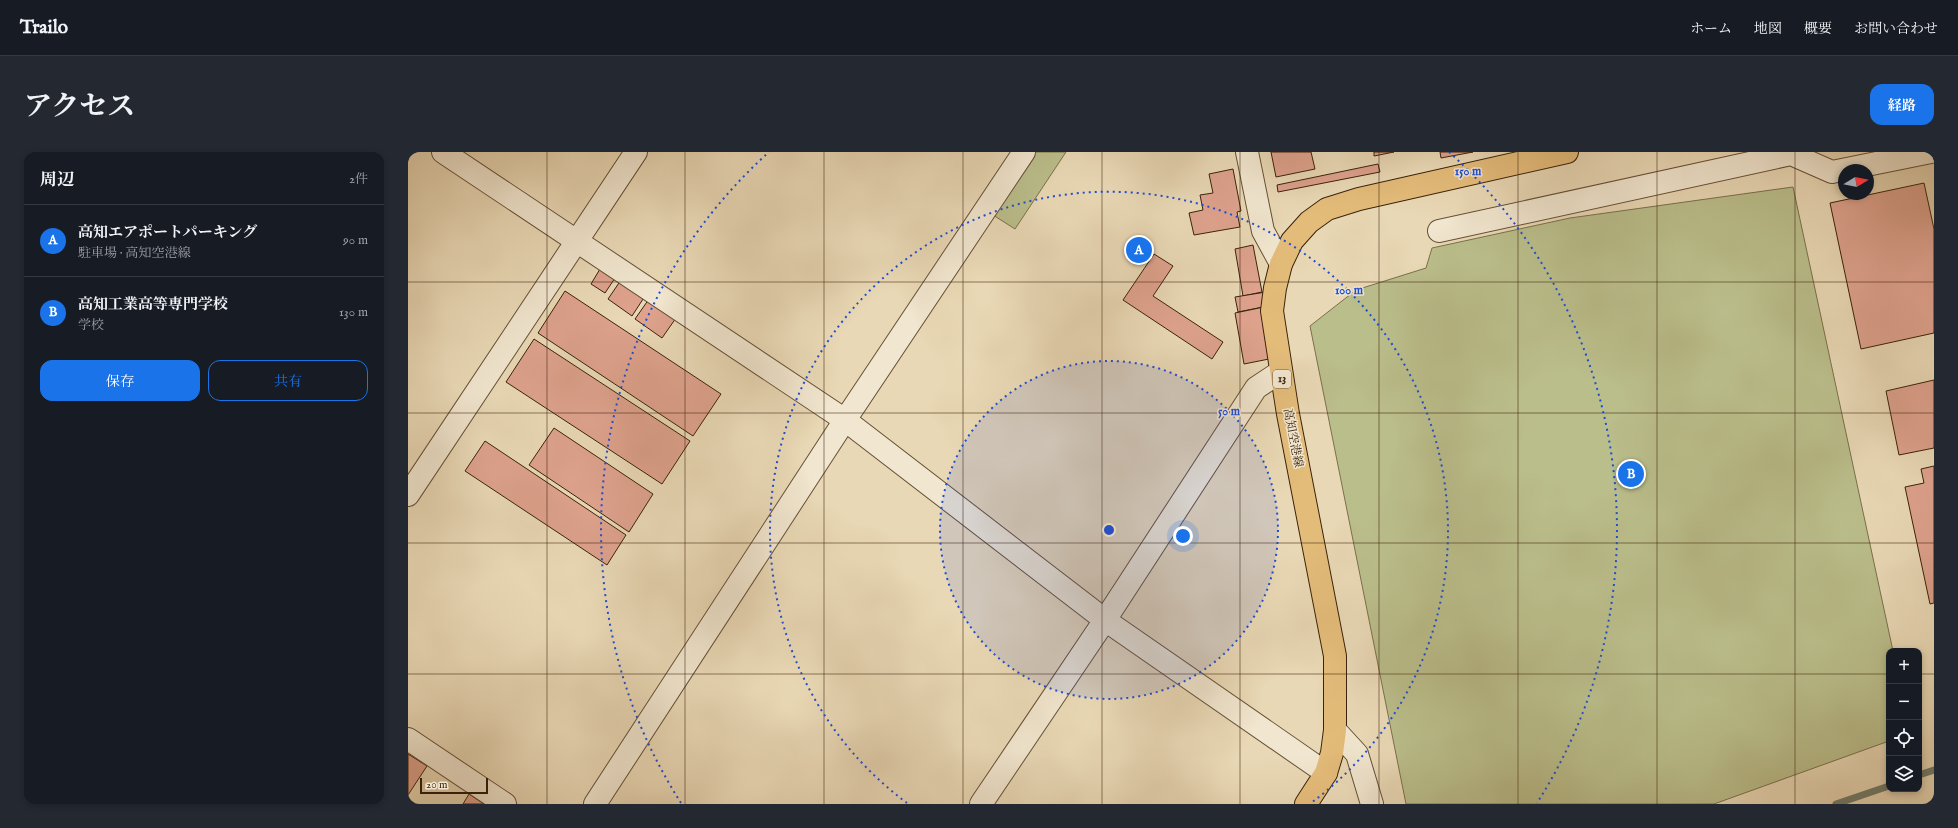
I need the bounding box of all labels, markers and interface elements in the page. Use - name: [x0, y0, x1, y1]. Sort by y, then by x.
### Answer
- text: Trailo: [20, 16, 68, 40]
- text: ホーム: [1690, 20, 1732, 38]
- text: 地図: [1754, 20, 1782, 38]
- text: 概要: [1804, 20, 1832, 38]
- text: お問い合わせ: [1854, 20, 1938, 38]
- button: 経路: [1870, 84, 1934, 125]
- text: アクセス: [24, 90, 135, 125]
- text: 150 m: [1455, 164, 1482, 179]
- north arrow: [1838, 164, 1874, 200]
- text: 周辺: [40, 170, 74, 191]
- text: 2件: [349, 171, 368, 188]
- text: 高知エアポートパーキング: [78, 223, 257, 242]
- text: A: [49, 232, 57, 249]
- text: 90 m: [343, 232, 368, 249]
- pin: A: [1126, 235, 1152, 265]
- text: 駐車場 · 高知空港線: [78, 245, 191, 262]
- text: 100 m: [1335, 283, 1364, 298]
- text: 高知工業高等専門学校: [78, 295, 228, 314]
- text: B: [49, 304, 57, 321]
- text: 130 m: [339, 304, 368, 321]
- text: 学校: [78, 317, 104, 334]
- button: 保存: [40, 360, 200, 401]
- button: 共有: [208, 360, 368, 401]
- road number: 13: [1273, 370, 1291, 388]
- text: 50 m: [1218, 404, 1241, 419]
- street label: 高知空港線: [1280, 407, 1306, 469]
- pin: B: [1618, 459, 1644, 489]
- centre of rings: [1102, 523, 1116, 537]
- your location: [1173, 526, 1193, 546]
- map controls: [1886, 648, 1922, 792]
- button: +: [1886, 648, 1922, 684]
- button: −: [1886, 684, 1922, 720]
- button: locate: [1886, 720, 1922, 756]
- button: layers: [1886, 756, 1922, 792]
- scale bar: [420, 776, 488, 795]
- text: 20 m: [426, 778, 447, 792]

